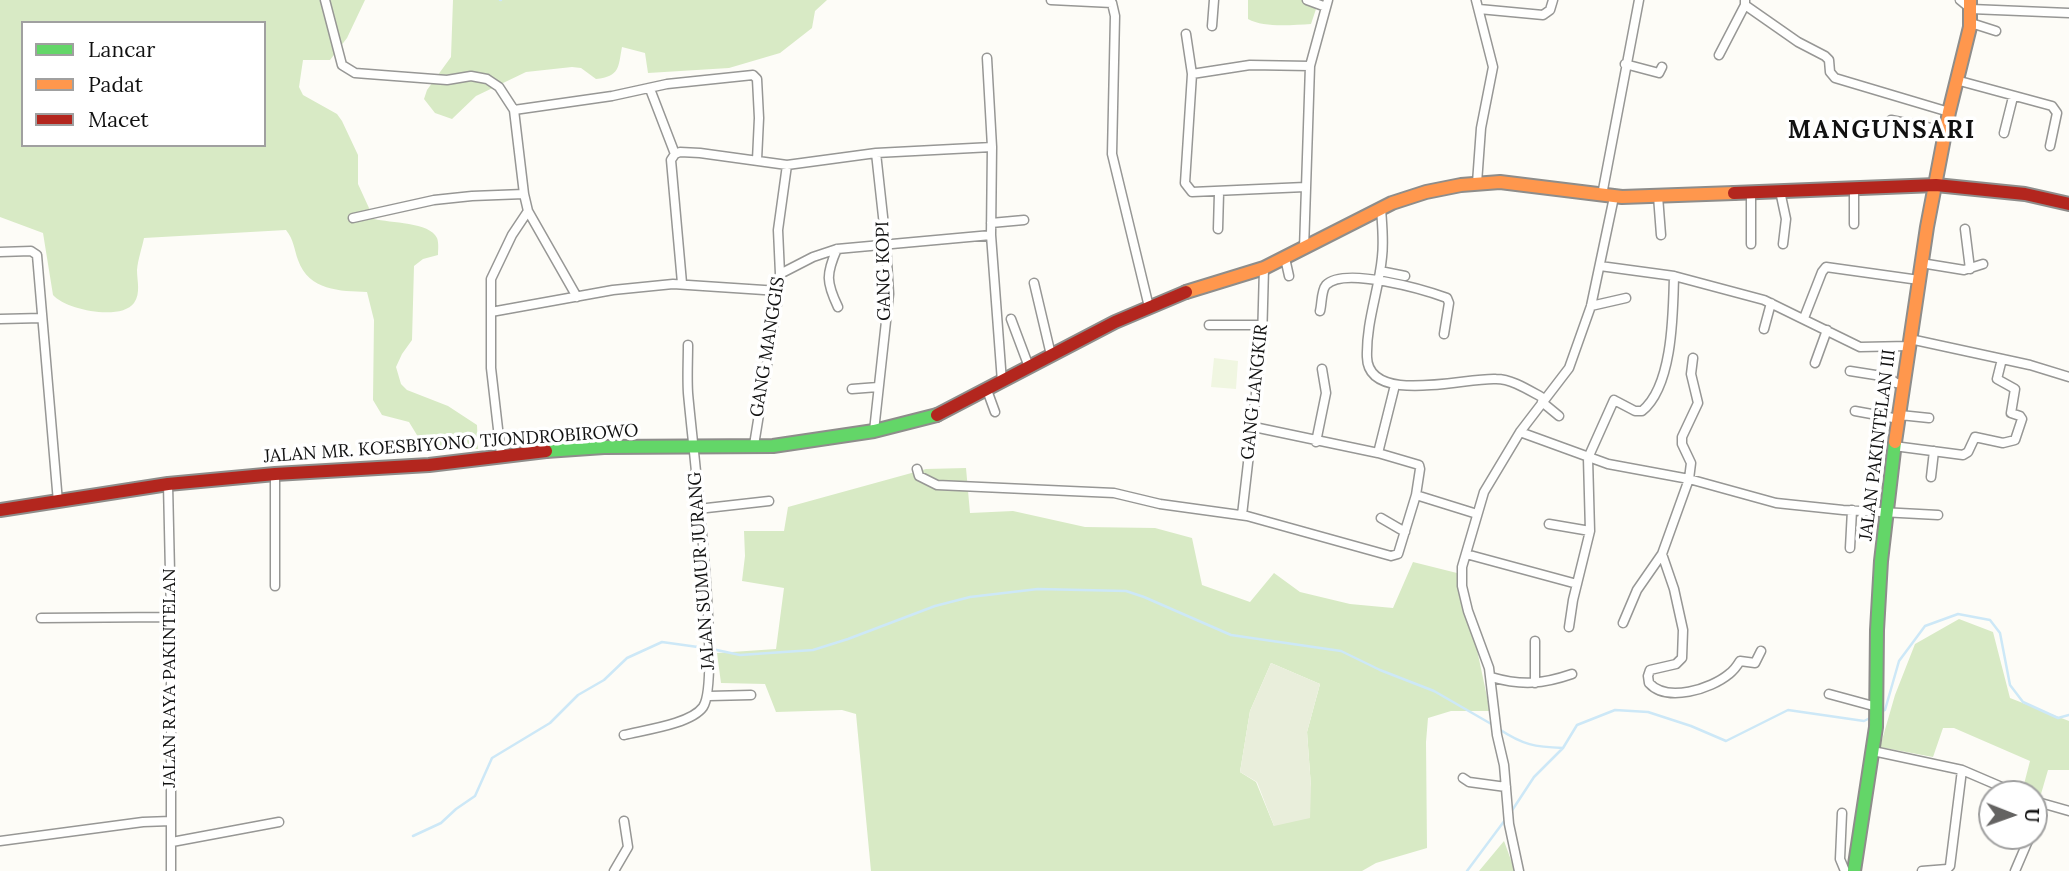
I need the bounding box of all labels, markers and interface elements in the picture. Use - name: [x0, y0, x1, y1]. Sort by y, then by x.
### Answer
- legend: [21, 21, 266, 147]
- text: Lancar: [88, 36, 155, 63]
- text: Padat: [88, 71, 143, 98]
- text: Macet: [88, 106, 149, 133]
- district label: MANGUNSARI: [1789, 117, 1975, 145]
- street label: GANG KOPI: [872, 221, 896, 321]
- street label: GANG MANGGIS: [746, 275, 790, 419]
- street label: GANG LANGKIR: [1237, 323, 1273, 461]
- street label: JALAN PAKINTELAN III: [1856, 348, 1900, 542]
- street label: JALAN MR. KOESBIYONO TJONDROBIROWO: [263, 420, 639, 468]
- street label: JALAN SUMUR JURANG: [684, 471, 720, 671]
- street label: JALAN RAYA PAKINTELAN: [159, 568, 181, 788]
- north arrow: [1978, 780, 2048, 850]
- text: U: [2020, 808, 2044, 823]

